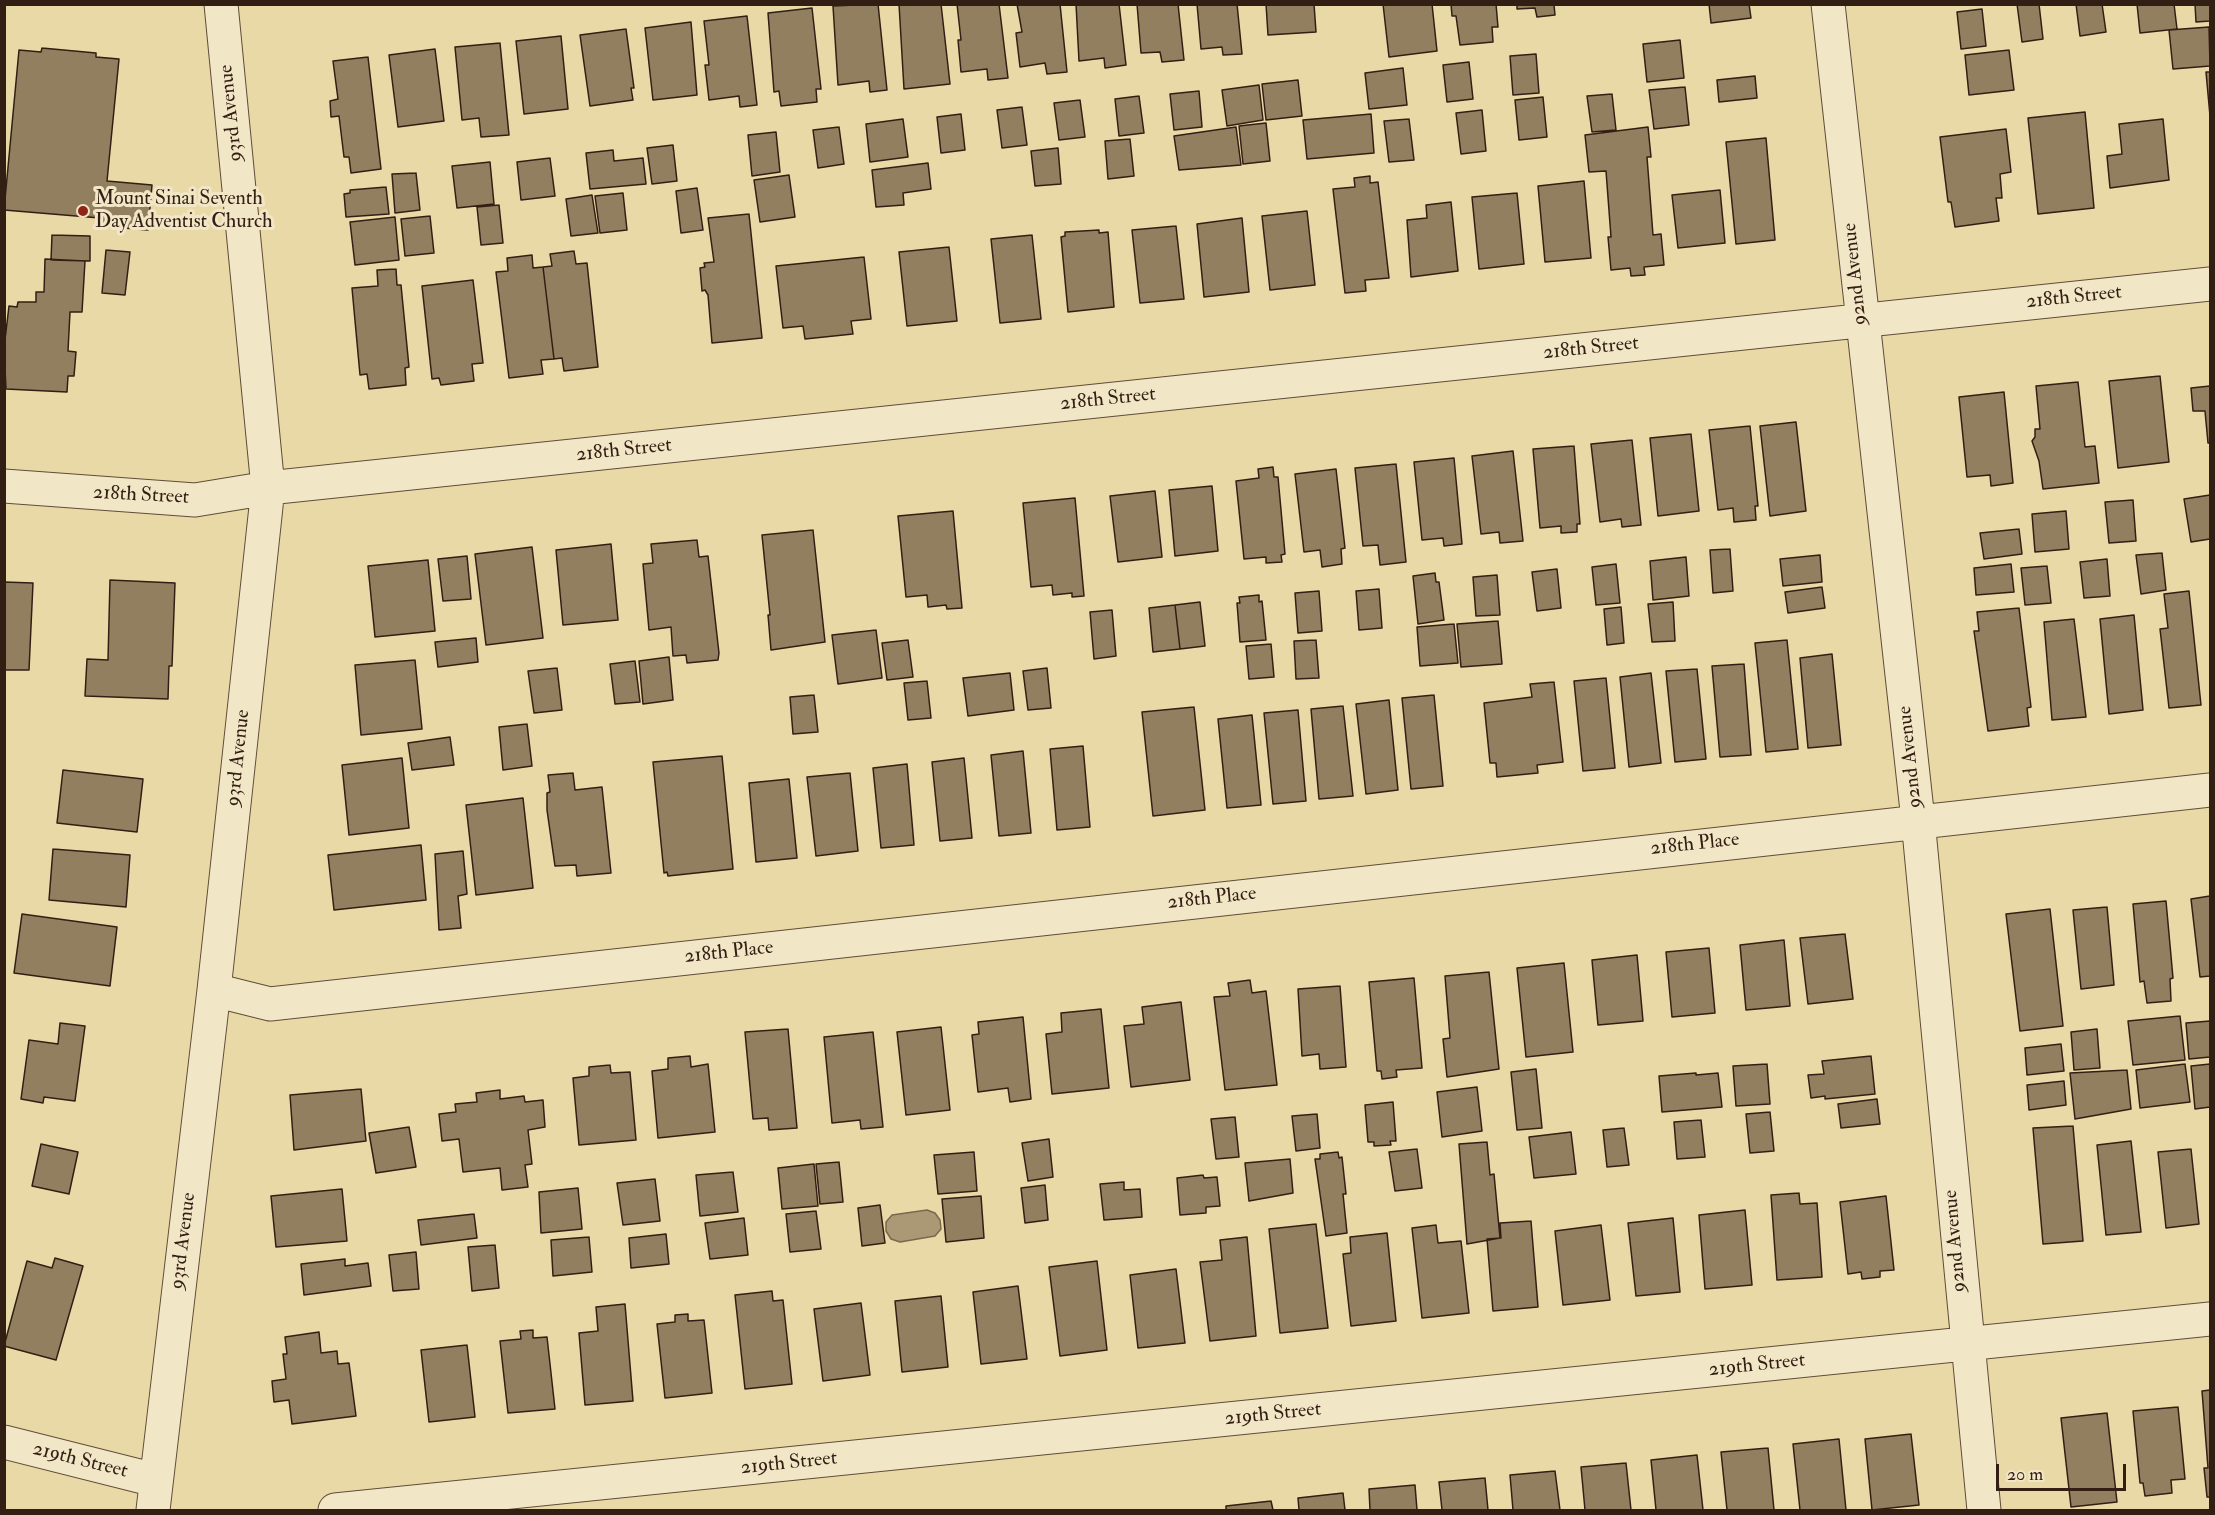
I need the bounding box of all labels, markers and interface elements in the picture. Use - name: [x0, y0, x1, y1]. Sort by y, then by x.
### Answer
- street label: 93rd Avenue: [215, 63, 249, 163]
- place label: Mount Sinai Seventh Day Adventist Church: [95, 188, 272, 235]
- marker: Mount Sinai Seventh Day Adventist Church: [76, 204, 90, 218]
- street label: 92nd Avenue: [1839, 222, 1873, 326]
- street label: 218th Street: [2025, 281, 2123, 315]
- street label: 218th Street: [1542, 332, 1640, 366]
- street label: 218th Street: [1059, 383, 1157, 417]
- street label: 218th Street: [575, 434, 673, 468]
- street label: 218th Street: [92, 482, 190, 510]
- street label: 92nd Avenue: [1894, 705, 1928, 809]
- street label: 93rd Avenue: [222, 708, 256, 808]
- street label: 218th Place: [1649, 828, 1741, 862]
- street label: 218th Place: [1166, 882, 1258, 916]
- street label: 218th Place: [683, 936, 775, 970]
- street label: 92nd Avenue: [1940, 1189, 1972, 1293]
- street label: 93rd Avenue: [166, 1191, 202, 1291]
- street label: 219th Street: [1708, 1349, 1806, 1383]
- street label: 219th Street: [1224, 1398, 1322, 1432]
- street label: 219th Street: [30, 1438, 130, 1484]
- street label: 219th Street: [740, 1447, 838, 1481]
- scale bar: [1999, 1452, 2130, 1490]
- text: 20 m: [2007, 1463, 2043, 1486]

